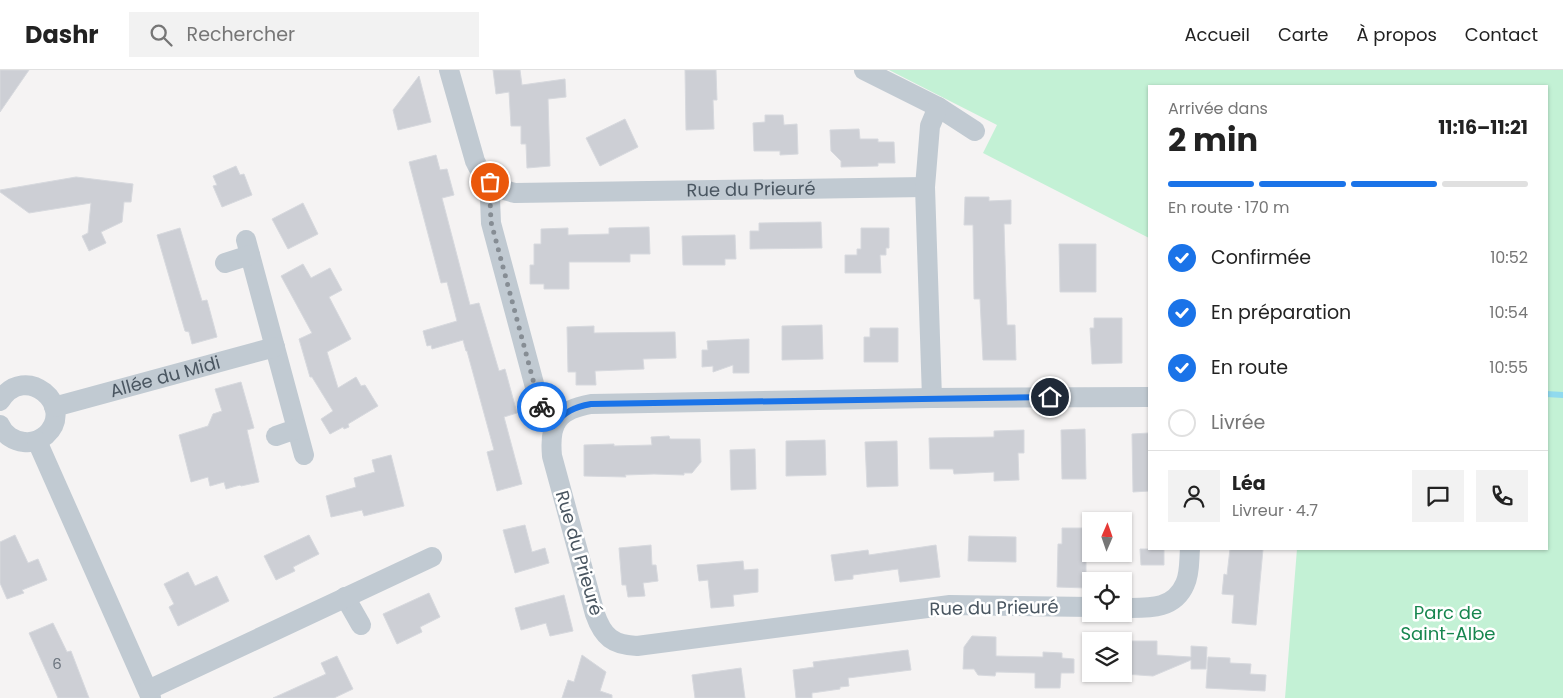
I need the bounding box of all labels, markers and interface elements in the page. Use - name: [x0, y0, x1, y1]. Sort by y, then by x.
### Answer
- search box: [129, 12, 479, 57]
- text: Dashr: [25, 18, 99, 51]
- icon: search: [147, 21, 175, 49]
- text: Rechercher: [187, 21, 295, 48]
- text: Accueil: [1184, 22, 1250, 47]
- text: Carte: [1278, 22, 1328, 47]
- text: À propos: [1356, 22, 1437, 47]
- text: Contact: [1465, 22, 1538, 47]
- text: Arrivée dans: [1168, 97, 1268, 120]
- text: 11:16–11:21: [1438, 114, 1528, 141]
- text: 2 min: [1168, 117, 1258, 162]
- pin: [469, 161, 511, 203]
- icon: bag: [476, 168, 504, 196]
- street label: Rue du Prieuré: [686, 176, 816, 202]
- text: En route · 170 m: [1168, 196, 1290, 219]
- icon: check: [1168, 244, 1196, 272]
- text: Confirmée: [1211, 244, 1311, 271]
- text: 10:52: [1490, 246, 1528, 269]
- icon: check: [1168, 299, 1196, 327]
- text: En préparation: [1211, 299, 1351, 326]
- text: 10:54: [1489, 301, 1528, 324]
- street label: Allée du Midi: [107, 349, 223, 403]
- icon: check: [1168, 354, 1196, 382]
- text: En route: [1211, 354, 1288, 381]
- text: 10:55: [1489, 356, 1528, 379]
- pin: [1029, 376, 1071, 418]
- courier: [517, 382, 567, 432]
- icon: home: [1036, 383, 1064, 411]
- icon: bike: [528, 393, 556, 421]
- text: Livrée: [1211, 409, 1265, 436]
- button: person: [1168, 470, 1220, 522]
- text: Léa: [1232, 470, 1266, 497]
- button: chat: [1412, 470, 1464, 522]
- button: phone: [1476, 470, 1528, 522]
- street label: Rue du Prieuré: [550, 487, 609, 618]
- text: Livreur · 4.7: [1232, 499, 1318, 522]
- north arrow: [1082, 512, 1132, 562]
- map controls: [1082, 512, 1132, 682]
- button: locate: [1082, 572, 1132, 622]
- street label: Rue du Prieuré: [929, 594, 1059, 621]
- park label: Parc de Saint-Albe: [1400, 600, 1496, 646]
- button: layers: [1082, 632, 1132, 682]
- house number: 6: [52, 653, 62, 674]

